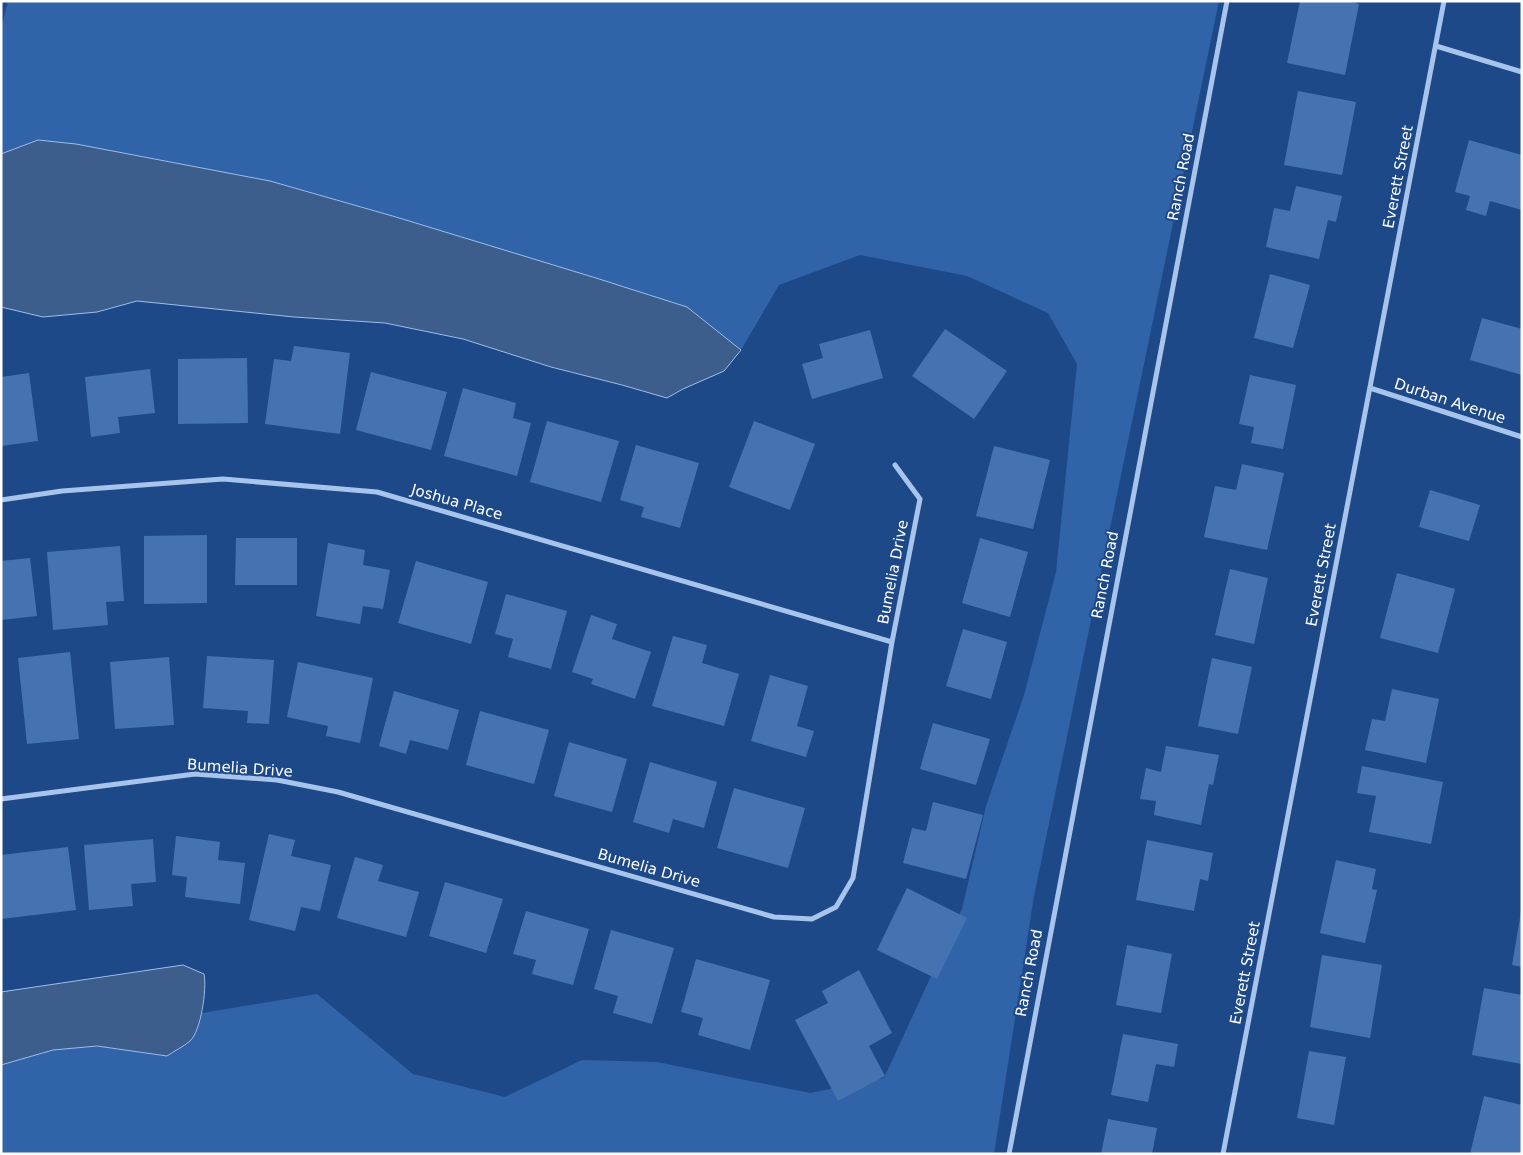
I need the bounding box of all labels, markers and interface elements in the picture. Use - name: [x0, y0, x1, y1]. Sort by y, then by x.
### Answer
- street label: Everett Street: [1379, 124, 1417, 230]
- street label: Ranch Road: [1164, 132, 1198, 222]
- street label: Durban Avenue: [1392, 375, 1508, 427]
- street label: Joshua Place: [408, 480, 505, 524]
- street label: Bumelia Drive: [874, 518, 912, 626]
- street label: Everett Street: [1302, 522, 1340, 628]
- street label: Ranch Road: [1088, 530, 1122, 620]
- street label: Bumelia Drive: [187, 755, 293, 781]
- street label: Bumelia Drive: [596, 845, 702, 891]
- street label: Everett Street: [1226, 920, 1264, 1026]
- street label: Ranch Road: [1012, 928, 1046, 1018]

